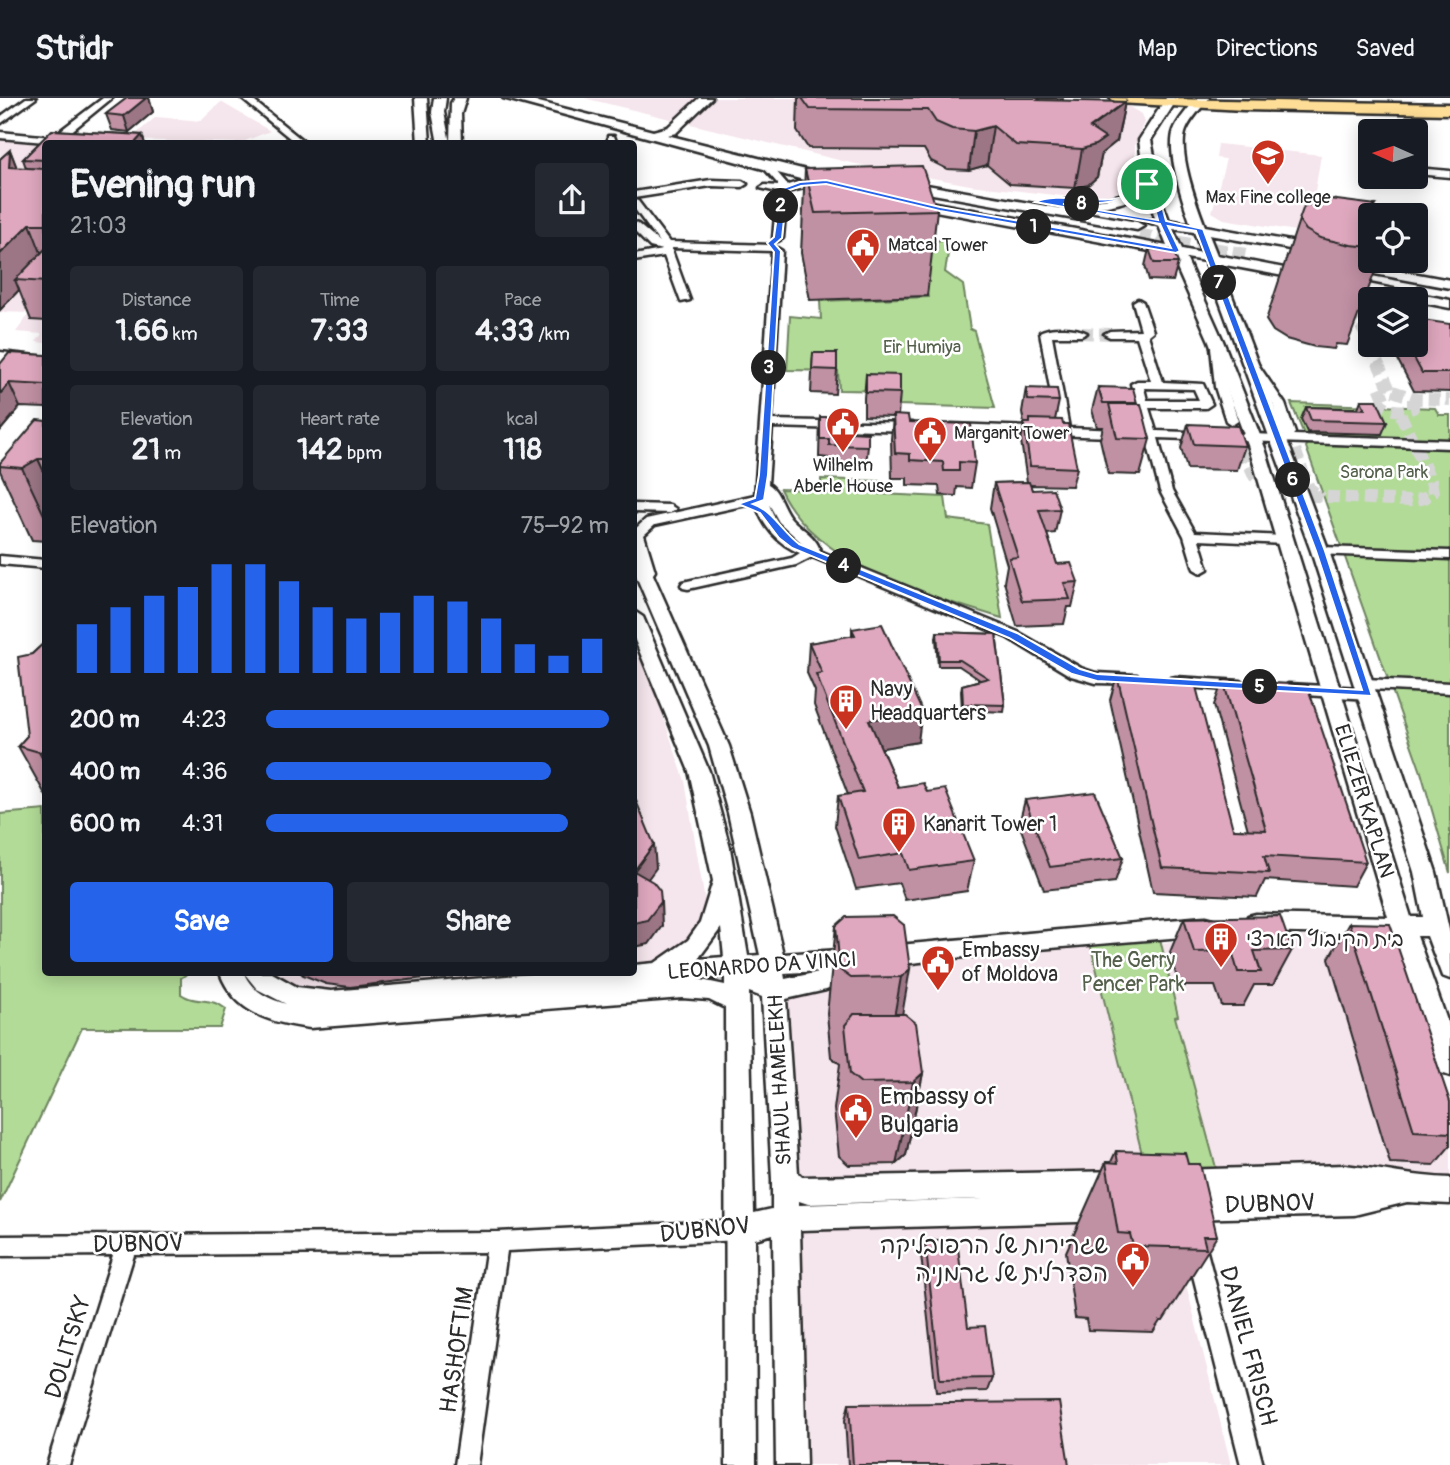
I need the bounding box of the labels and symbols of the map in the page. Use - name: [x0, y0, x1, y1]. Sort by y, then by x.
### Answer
- north arrow: [1358, 119, 1428, 189]
- school or university icon: Max Fine college: [1249, 137, 1287, 186]
- pin: [1117, 154, 1177, 214]
- pin: 8: [1064, 186, 1100, 222]
- place label: Max Fine college: [1205, 186, 1331, 209]
- pin: 2: [764, 188, 798, 224]
- pin: 1: [1016, 209, 1052, 244]
- public building icon: Matcal Tower: [844, 226, 882, 275]
- place label: Matcal Tower: [888, 234, 988, 257]
- pin: 7: [1202, 266, 1236, 300]
- park label: Eir Humiya: [883, 336, 961, 359]
- pin: 3: [752, 350, 786, 386]
- public building icon: Wilhelm Aberle House: [824, 405, 862, 454]
- public building icon: Marganit Tower: [911, 414, 949, 463]
- place label: Marganit Tower: [954, 422, 1070, 445]
- place label: Wilhelm Aberle House: [793, 454, 893, 498]
- park label: Sarona Park: [1340, 461, 1429, 484]
- pin: 6: [1276, 462, 1310, 498]
- pin: 4: [826, 548, 862, 584]
- pin: 5: [1242, 670, 1278, 704]
- place label: Navy Headquarters: [870, 676, 987, 727]
- building icon: Navy Headquarters: [827, 682, 865, 731]
- street label: ELIEZER KAPLAN: [1328, 721, 1400, 881]
- building icon: Kanarit Tower 1: [880, 805, 918, 854]
- place label: Kanarit Tower 1: [923, 811, 1057, 838]
- building icon: בית הקיבוץ הארצי: [1202, 920, 1240, 969]
- place label: בית הקיבוץ הארצי: [1246, 926, 1404, 953]
- place label: Embassy of Moldova: [962, 937, 1058, 988]
- public building icon: Embassy of Moldova: [919, 943, 957, 992]
- street label: LEONARDO DA VINCI: [666, 946, 858, 986]
- park label: The Gerry Pencer Park: [1081, 947, 1185, 998]
- street label: SHAUL HAMELEKH: [762, 994, 798, 1166]
- place label: Embassy of Bulgaria: [880, 1082, 997, 1139]
- public building icon: Embassy of Bulgaria: [837, 1091, 875, 1140]
- street label: DUBNOV: [1224, 1188, 1316, 1220]
- street label: DUBNOV: [659, 1211, 751, 1249]
- street label: DUBNOV: [93, 1229, 183, 1259]
- place label: שגרירות של הרפובליקה הפדרלית של גרמניה: [880, 1231, 1108, 1288]
- public building icon: שגרירות של הרפובליקה הפדרלית של גרמניה: [1114, 1240, 1152, 1289]
- street label: DANIEL FRISCH: [1213, 1263, 1283, 1429]
- street label: HASHOFTIM: [434, 1285, 480, 1415]
- street label: DOLITSKY: [39, 1292, 97, 1402]

